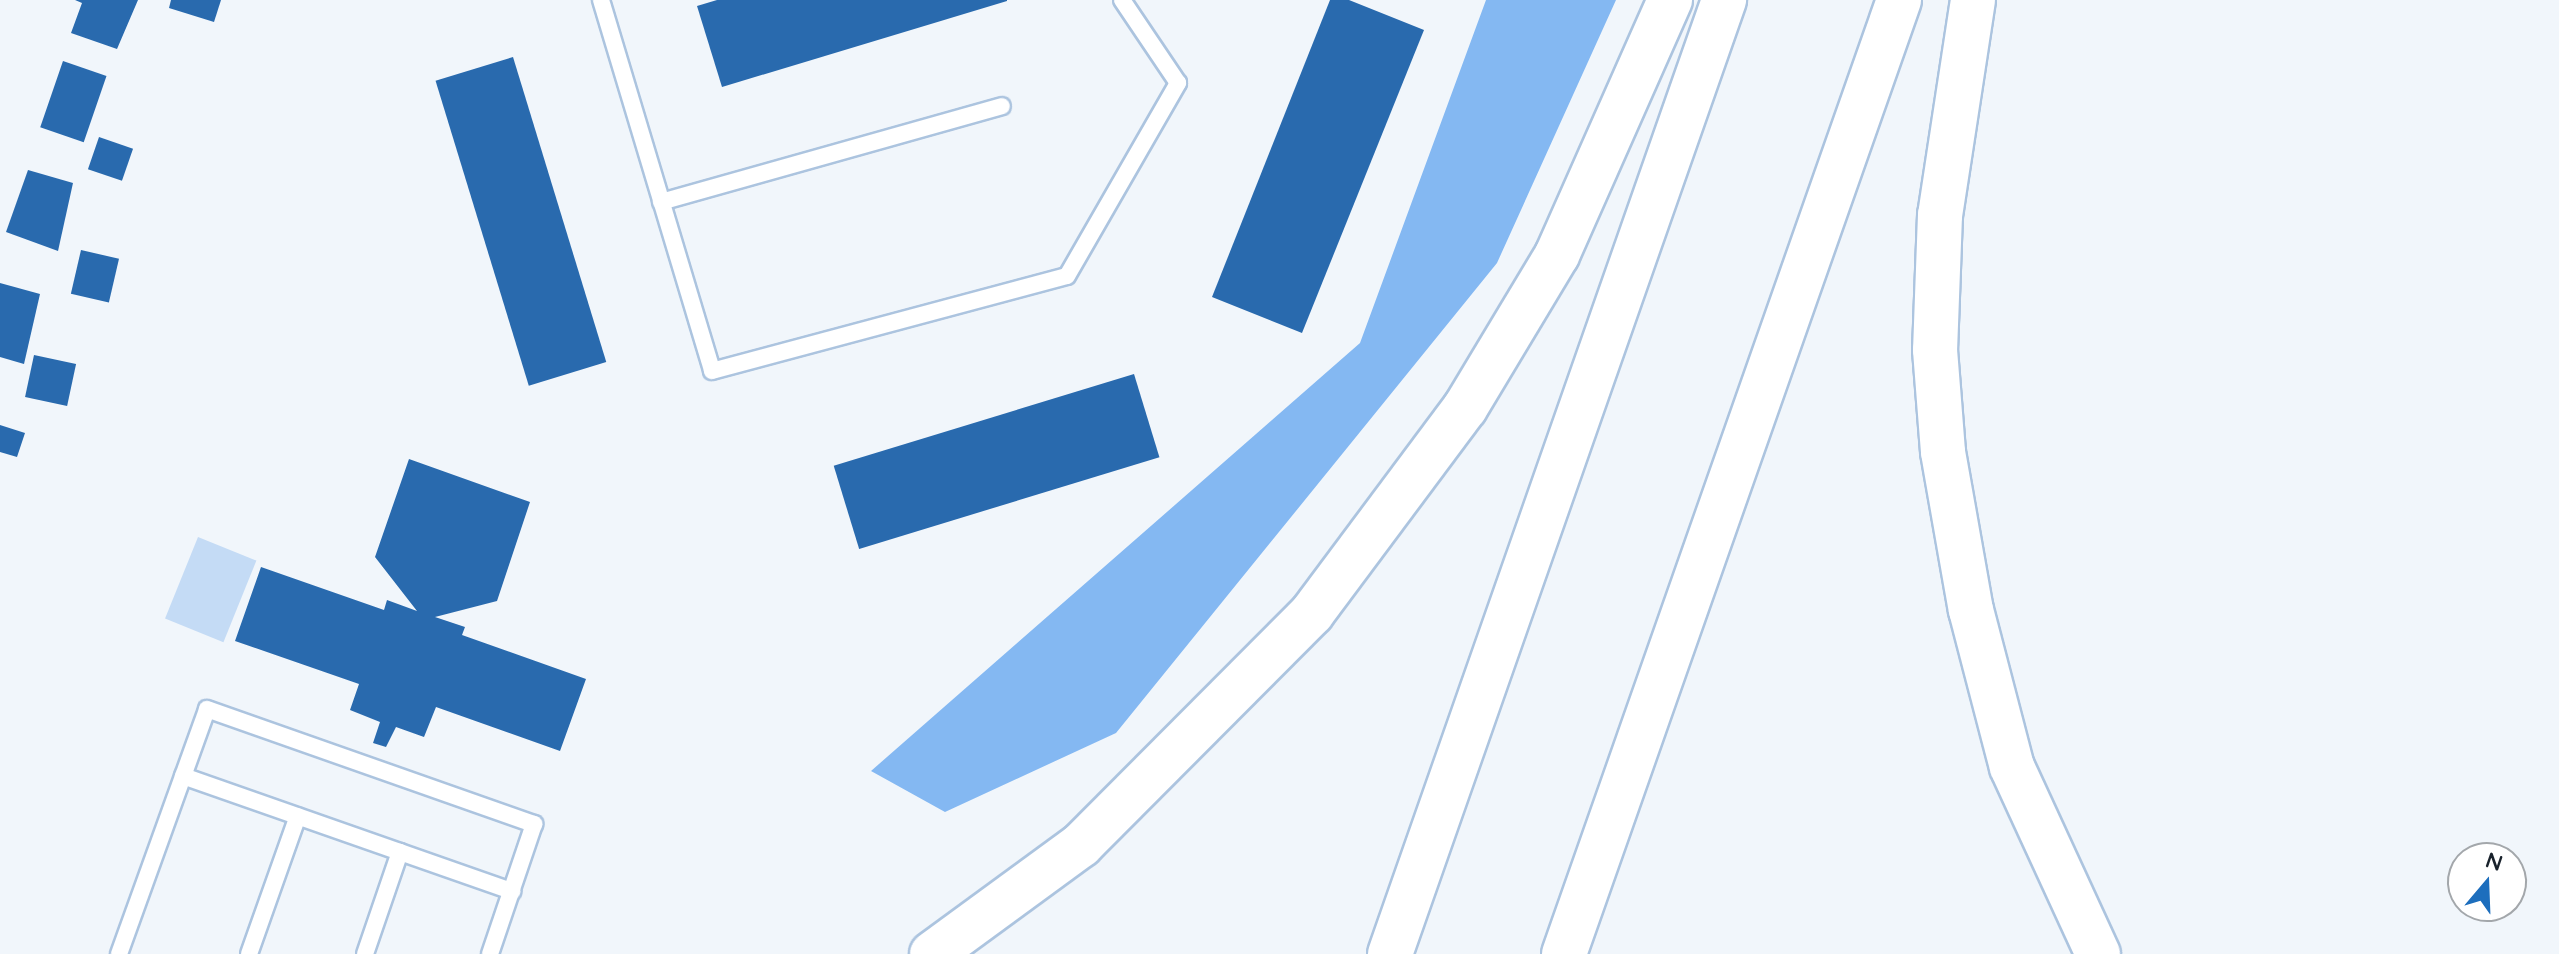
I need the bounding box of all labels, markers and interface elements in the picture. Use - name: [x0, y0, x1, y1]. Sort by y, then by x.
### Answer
- north arrow: [2447, 842, 2527, 922]
- text: N: [2482, 845, 2506, 877]

